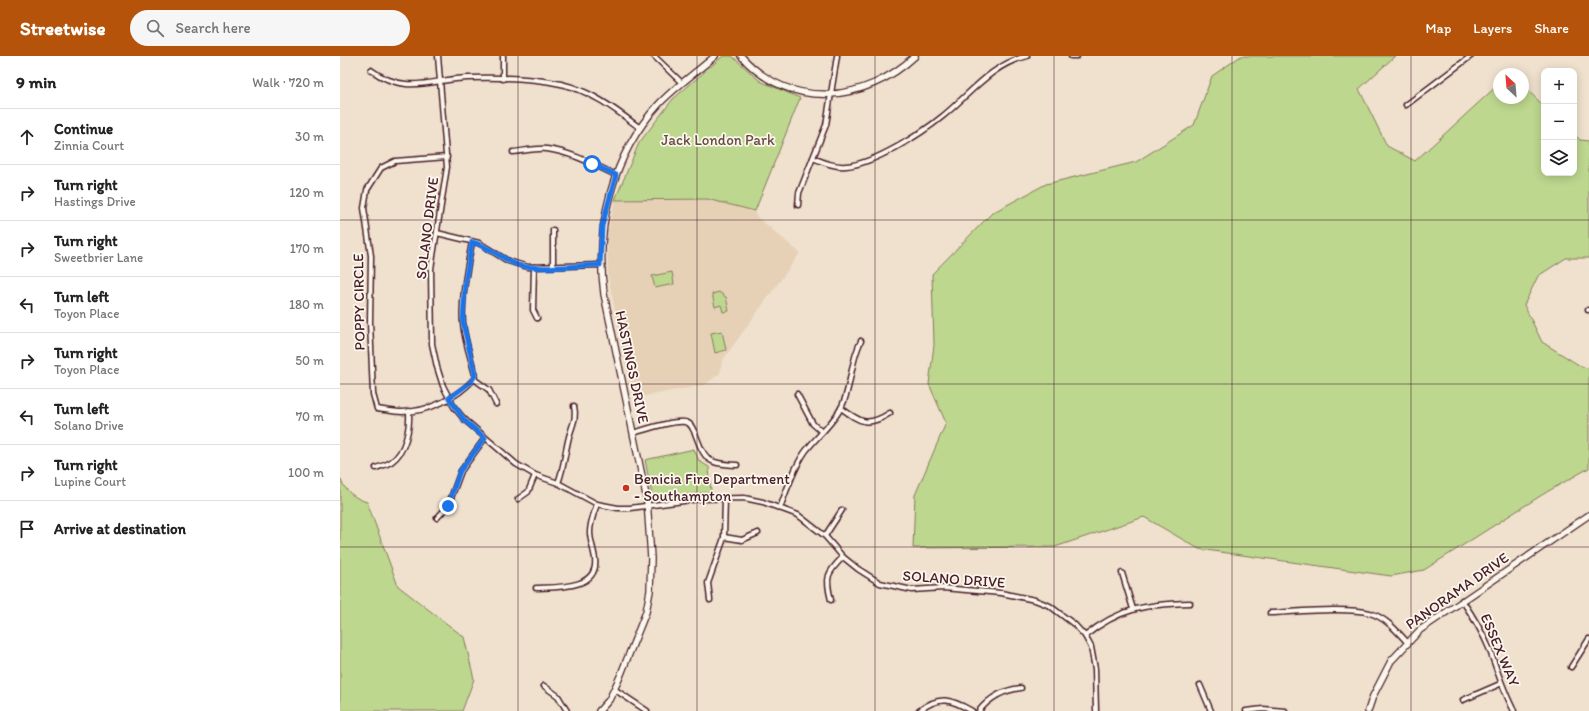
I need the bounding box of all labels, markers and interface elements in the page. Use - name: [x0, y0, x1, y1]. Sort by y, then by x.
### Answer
- search box: [130, 10, 410, 46]
- text: Streetwise: [20, 17, 106, 40]
- icon: search: [144, 17, 166, 39]
- text: Search here: [176, 19, 251, 37]
- text: Map: [1426, 20, 1451, 37]
- text: Layers: [1473, 20, 1512, 37]
- text: Share: [1534, 20, 1569, 37]
- north arrow: [1493, 68, 1529, 104]
- map controls: [1541, 68, 1577, 176]
- button: +: [1541, 68, 1577, 104]
- text: 9 min: [16, 72, 56, 92]
- text: Walk · 720 m: [252, 75, 324, 90]
- button: −: [1541, 104, 1577, 140]
- text: Continue: [54, 120, 113, 138]
- icon: ahead: [16, 126, 38, 148]
- text: 30 m: [295, 129, 324, 144]
- park label: Jack London Park: [661, 131, 775, 149]
- text: Zinnia Court: [54, 138, 124, 153]
- button: layers: [1541, 140, 1577, 176]
- route start: [583, 155, 601, 173]
- text: Turn right: [54, 176, 118, 194]
- street label: SOLANO DRIVE: [412, 176, 442, 280]
- icon: right: [16, 182, 38, 204]
- text: 120 m: [289, 185, 324, 200]
- text: Hastings Drive: [54, 194, 136, 209]
- text: Turn right: [54, 232, 118, 250]
- icon: right: [16, 238, 38, 260]
- text: 170 m: [290, 241, 324, 256]
- text: Sweetbrier Lane: [54, 250, 143, 265]
- street label: POPPY CIRCLE: [349, 253, 369, 351]
- text: Turn left: [54, 288, 109, 306]
- icon: left: [16, 294, 38, 316]
- text: 180 m: [289, 297, 324, 312]
- text: Toyon Place: [54, 306, 119, 321]
- street label: HASTINGS DRIVE: [611, 309, 653, 425]
- text: Turn right: [54, 344, 118, 362]
- icon: right: [16, 350, 38, 372]
- text: 50 m: [295, 353, 324, 368]
- text: Toyon Place: [54, 362, 119, 377]
- text: Turn left: [54, 400, 109, 418]
- icon: left: [16, 406, 38, 428]
- text: 70 m: [296, 409, 324, 424]
- text: Solano Drive: [54, 418, 124, 433]
- text: Turn right: [54, 456, 118, 474]
- icon: right: [16, 462, 38, 484]
- text: 100 m: [288, 465, 324, 480]
- place label: Benicia Fire Department - Southampton: [634, 470, 790, 505]
- text: Lupine Court: [54, 474, 126, 489]
- marker: Benicia Fire Department - Southampton: [621, 483, 631, 493]
- route end: [439, 497, 457, 515]
- icon: arrive: [16, 518, 38, 540]
- text: Arrive at destination: [54, 520, 186, 538]
- street label: PANORAMA DRIVE: [1402, 549, 1512, 633]
- street label: SOLANO DRIVE: [902, 566, 1006, 592]
- street label: ESSEX WAY: [1477, 611, 1524, 690]

